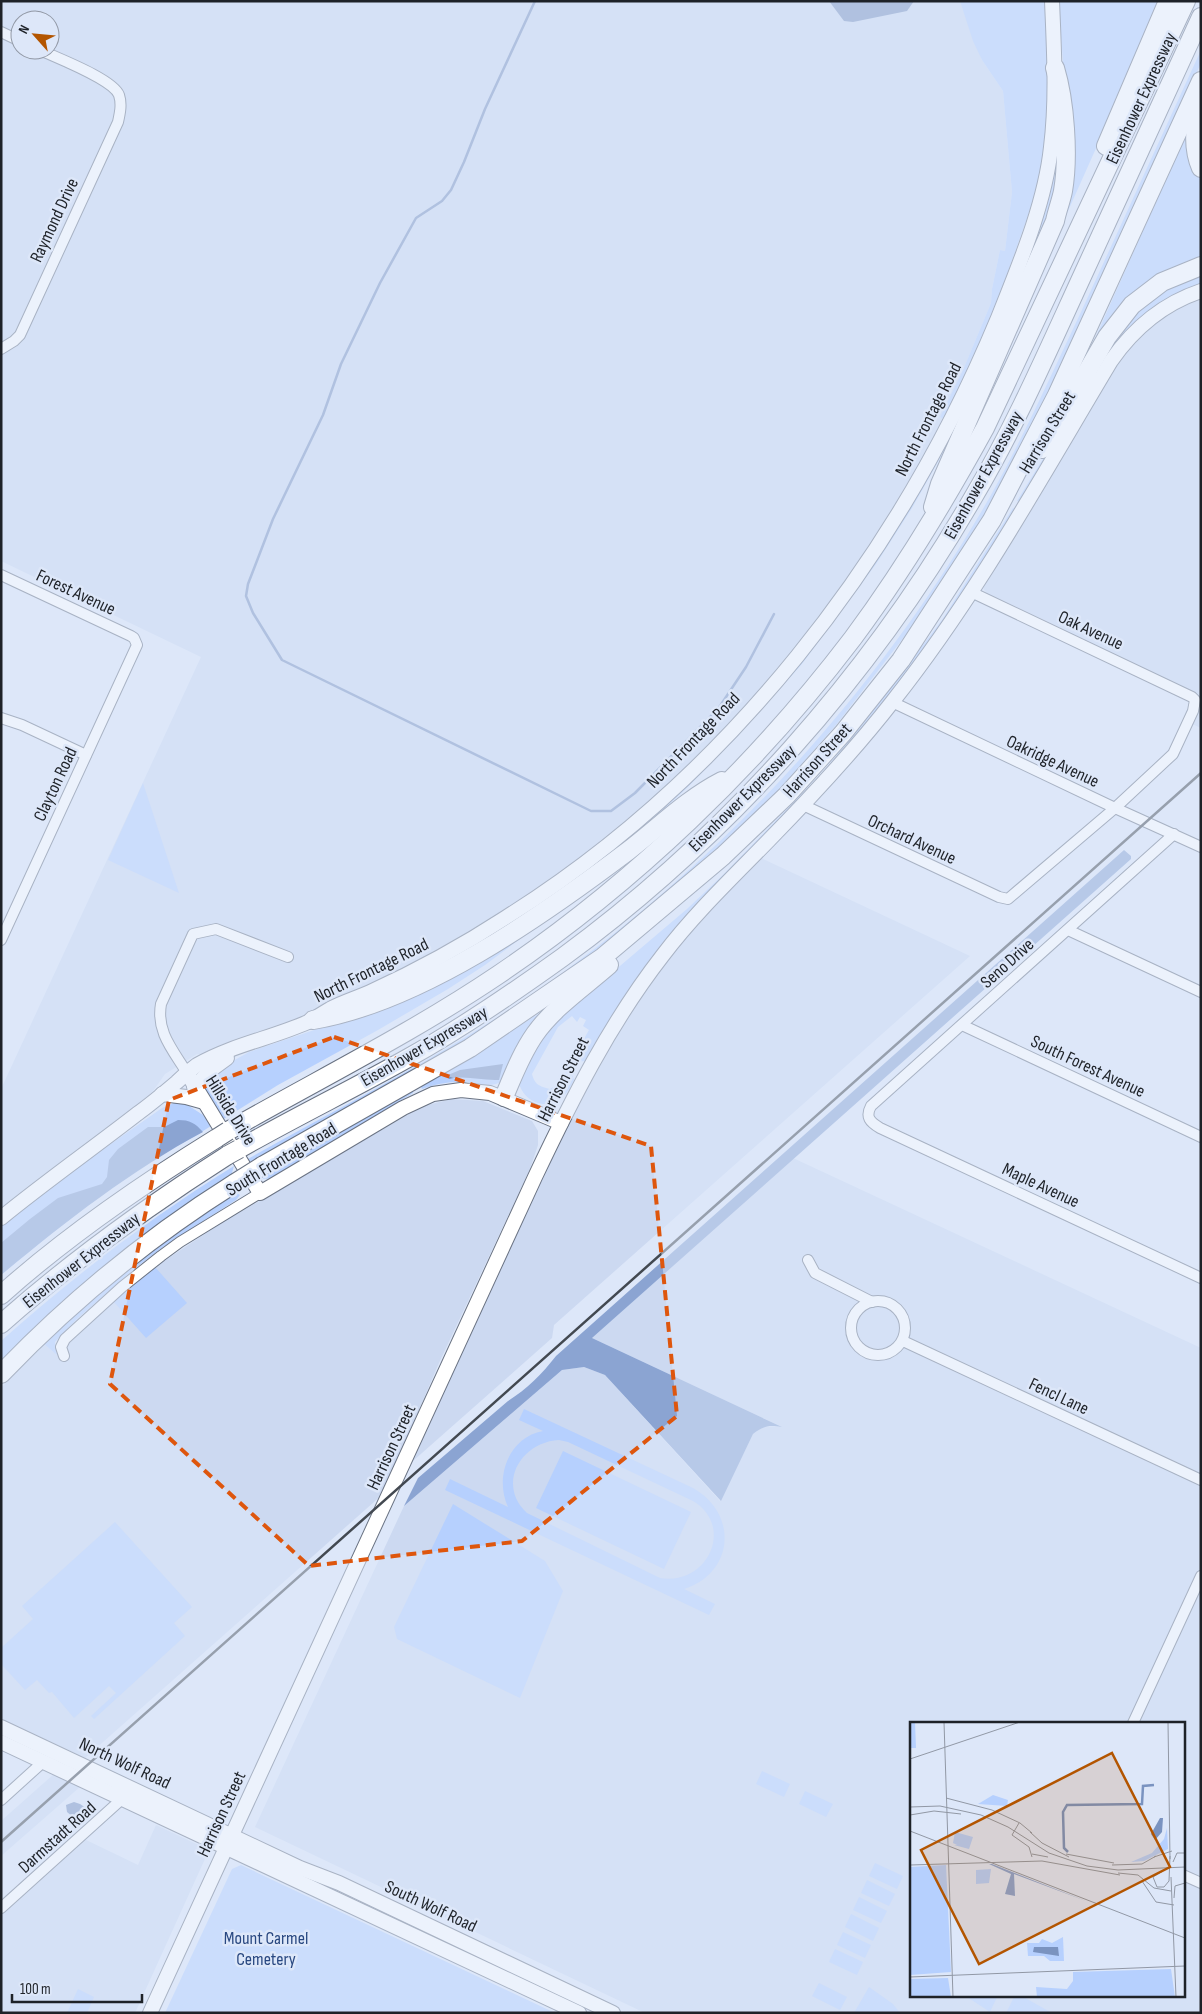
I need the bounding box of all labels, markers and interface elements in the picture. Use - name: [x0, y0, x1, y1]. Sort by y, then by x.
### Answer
- north arrow: [10, 10, 60, 60]
- text: N: [15, 22, 33, 37]
- street label: Eisenhower Expressway: [1102, 29, 1181, 167]
- street label: Raymond Drive: [26, 175, 83, 266]
- street label: North Frontage Road: [891, 359, 966, 480]
- street label: Harrison Street: [1015, 387, 1080, 477]
- street label: Eisenhower Expressway: [940, 408, 1027, 543]
- street label: Forest Avenue: [33, 565, 119, 620]
- street label: Oak Avenue: [1055, 606, 1127, 655]
- street label: North Frontage Road: [643, 688, 744, 792]
- street label: Harrison Street: [779, 719, 856, 802]
- street label: Oakridge Avenue: [1003, 731, 1102, 792]
- street label: Eisenhower Expressway: [684, 740, 800, 856]
- street label: Clayton Road: [29, 744, 82, 825]
- street label: Orchard Avenue: [864, 810, 959, 869]
- street label: North Frontage Road: [311, 934, 432, 1007]
- street label: Seno Drive: [976, 934, 1038, 993]
- street label: Eisenhower Expressway: [357, 1002, 491, 1091]
- street label: South Forest Avenue: [1027, 1031, 1148, 1102]
- street label: Harrison Street: [533, 1033, 594, 1125]
- street label: Hillside Drive: [201, 1072, 260, 1149]
- street label: South Frontage Road: [222, 1118, 340, 1201]
- street label: Maple Avenue: [999, 1158, 1083, 1212]
- street label: Eisenhower Expressway: [19, 1208, 144, 1313]
- street label: Fencl Lane: [1026, 1374, 1092, 1419]
- street label: Harrison Street: [362, 1401, 421, 1493]
- inset map: [910, 1722, 1184, 1996]
- street label: North Wolf Road: [76, 1733, 174, 1794]
- street label: Harrison Street: [192, 1768, 251, 1860]
- street label: Darmstadt Road: [14, 1797, 100, 1878]
- street label: South Wolf Road: [381, 1876, 480, 1937]
- park label: Mount Carmel Cemetery: [224, 1928, 308, 1970]
- scale bar: [12, 1972, 142, 2004]
- text: 100 m: [20, 1980, 51, 1999]

